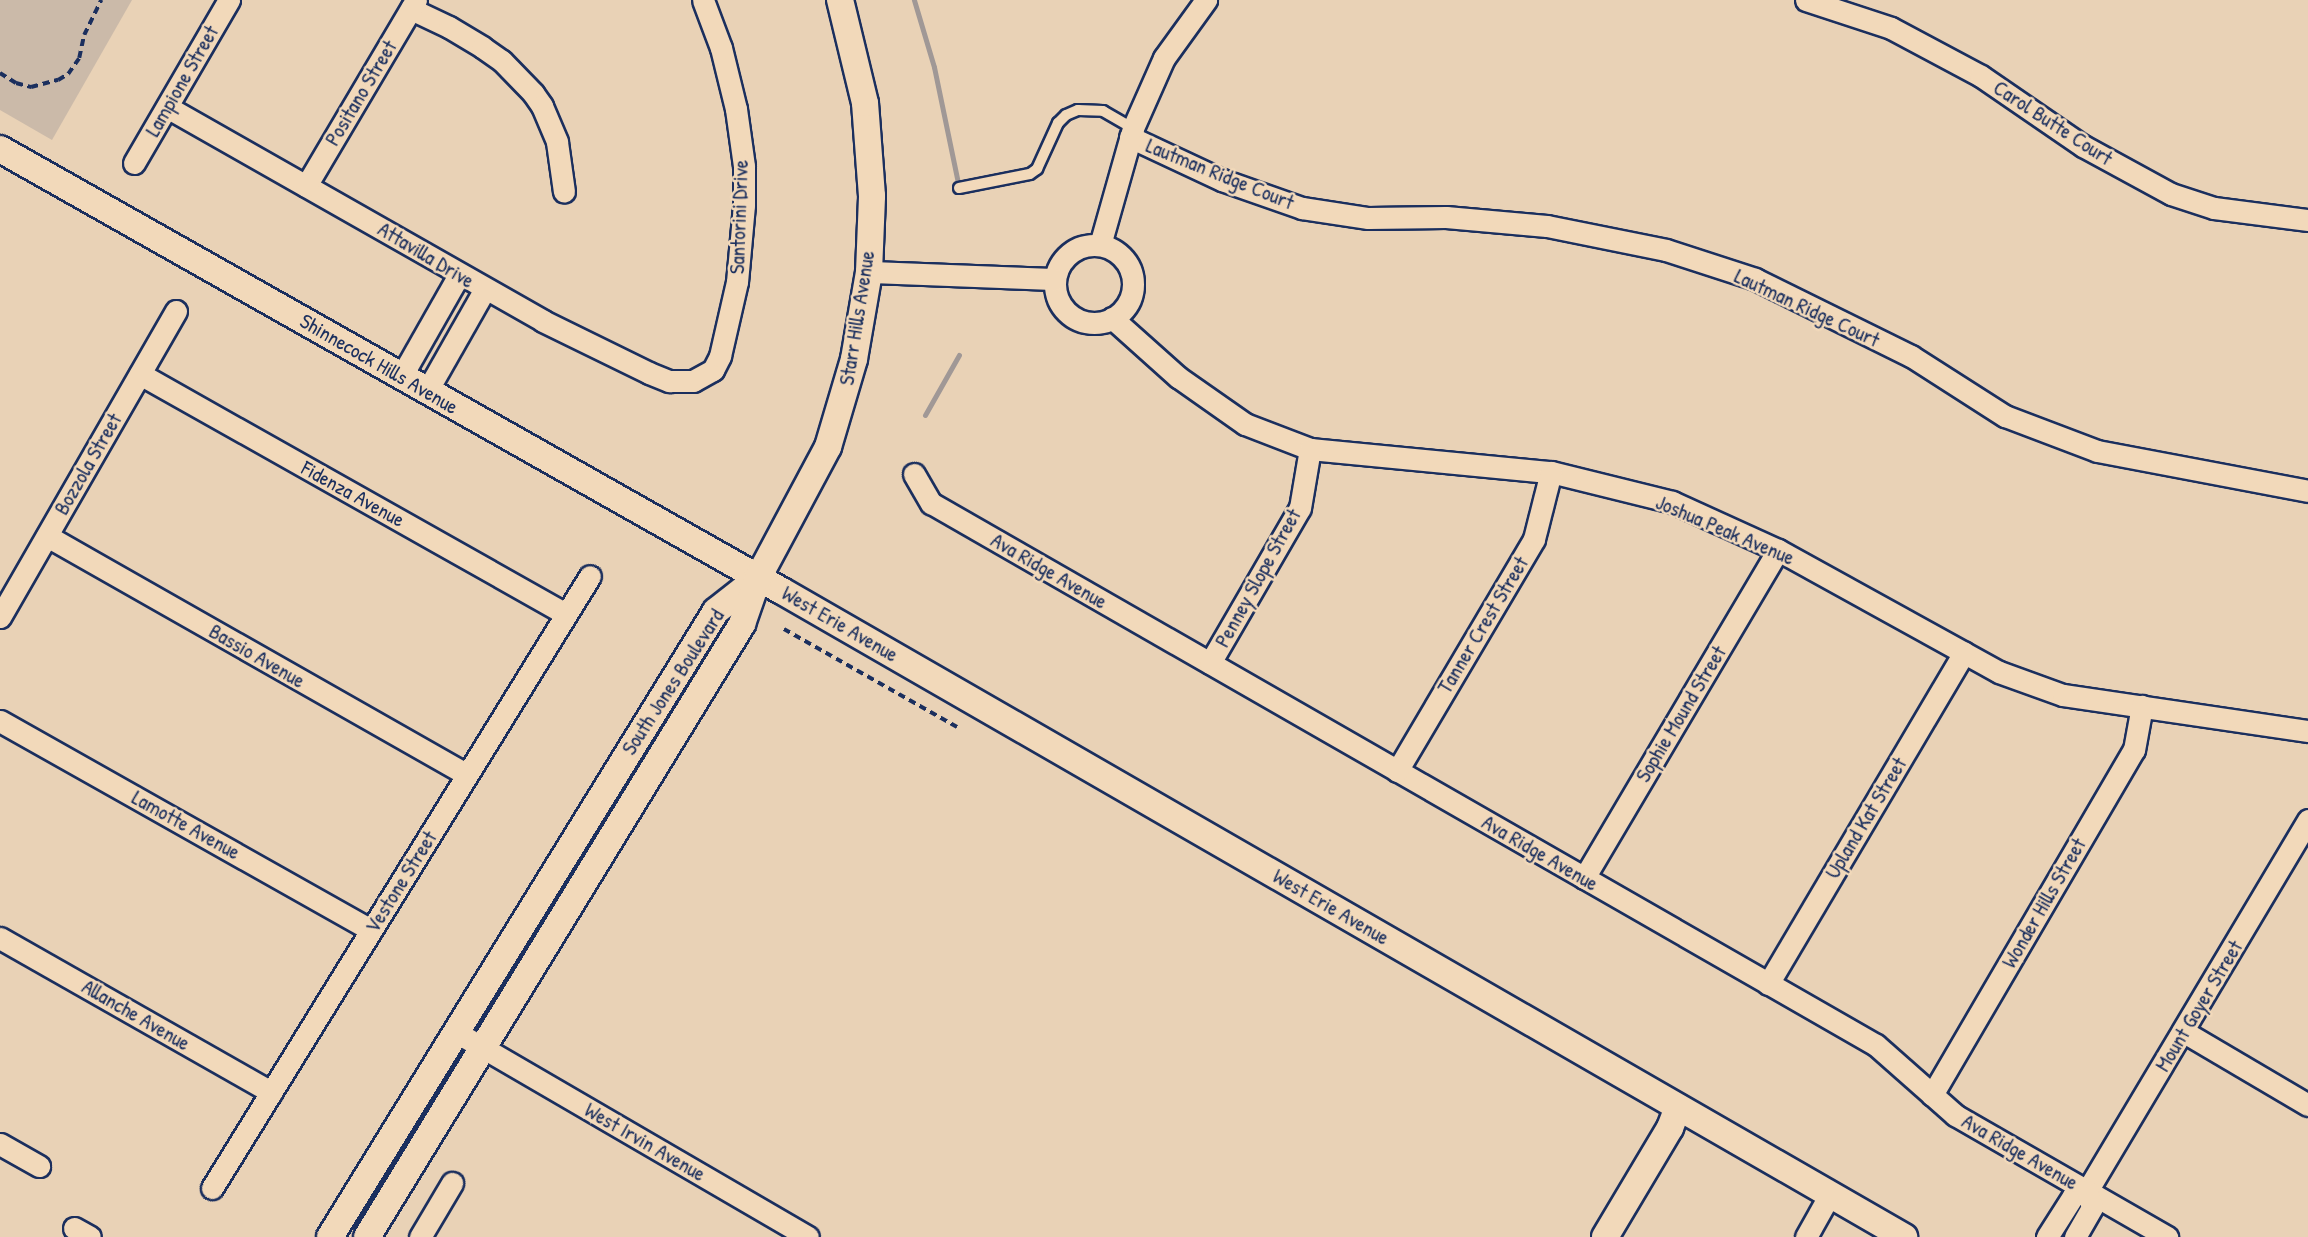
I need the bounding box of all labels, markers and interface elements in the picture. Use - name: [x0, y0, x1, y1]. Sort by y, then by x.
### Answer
- street label: Lampione Street: [140, 21, 224, 141]
- street label: Positano Street: [320, 36, 402, 150]
- street label: Carol Butte Court: [1989, 75, 2117, 171]
- street label: Lautman Ridge Court: [1142, 133, 1298, 215]
- street label: Santorini Drive: [724, 159, 754, 275]
- street label: Attavilla Drive: [373, 216, 479, 294]
- street label: Starr Hills Avenue: [834, 249, 880, 387]
- street label: Lautman Ridge Court: [1730, 263, 1884, 353]
- street label: Shinnecock Hills Avenue: [295, 308, 463, 420]
- street label: Bozzola Street: [49, 409, 127, 519]
- street label: Fidenza Avenue: [297, 455, 409, 533]
- street label: Joshua Peak Avenue: [1652, 489, 1798, 571]
- street label: Penney Slope Street: [1210, 504, 1306, 652]
- street label: Ava Ridge Avenue: [986, 528, 1112, 614]
- street label: Tanner Crest Street: [1432, 552, 1534, 698]
- street label: West Erie Avenue: [777, 581, 903, 667]
- street label: South Jones Boulevard: [616, 604, 730, 760]
- street label: Bassio Avenue: [205, 619, 309, 693]
- street label: Sophie Mound Street: [1630, 641, 1732, 787]
- street label: Upland Kat Street: [1820, 753, 1912, 883]
- street label: Lamotte Avenue: [128, 785, 244, 865]
- street label: Ava Ridge Avenue: [1477, 810, 1603, 896]
- street label: Vestone Street: [360, 826, 442, 938]
- street label: Wonder Hills Street: [1997, 834, 2091, 972]
- street label: West Erie Avenue: [1268, 864, 1394, 950]
- street label: Mount Goyer Street: [2150, 936, 2248, 1076]
- street label: Allanche Avenue: [78, 974, 194, 1056]
- street label: West Irvin Avenue: [580, 1097, 710, 1187]
- street label: Ava Ridge Avenue: [1957, 1109, 2083, 1195]

